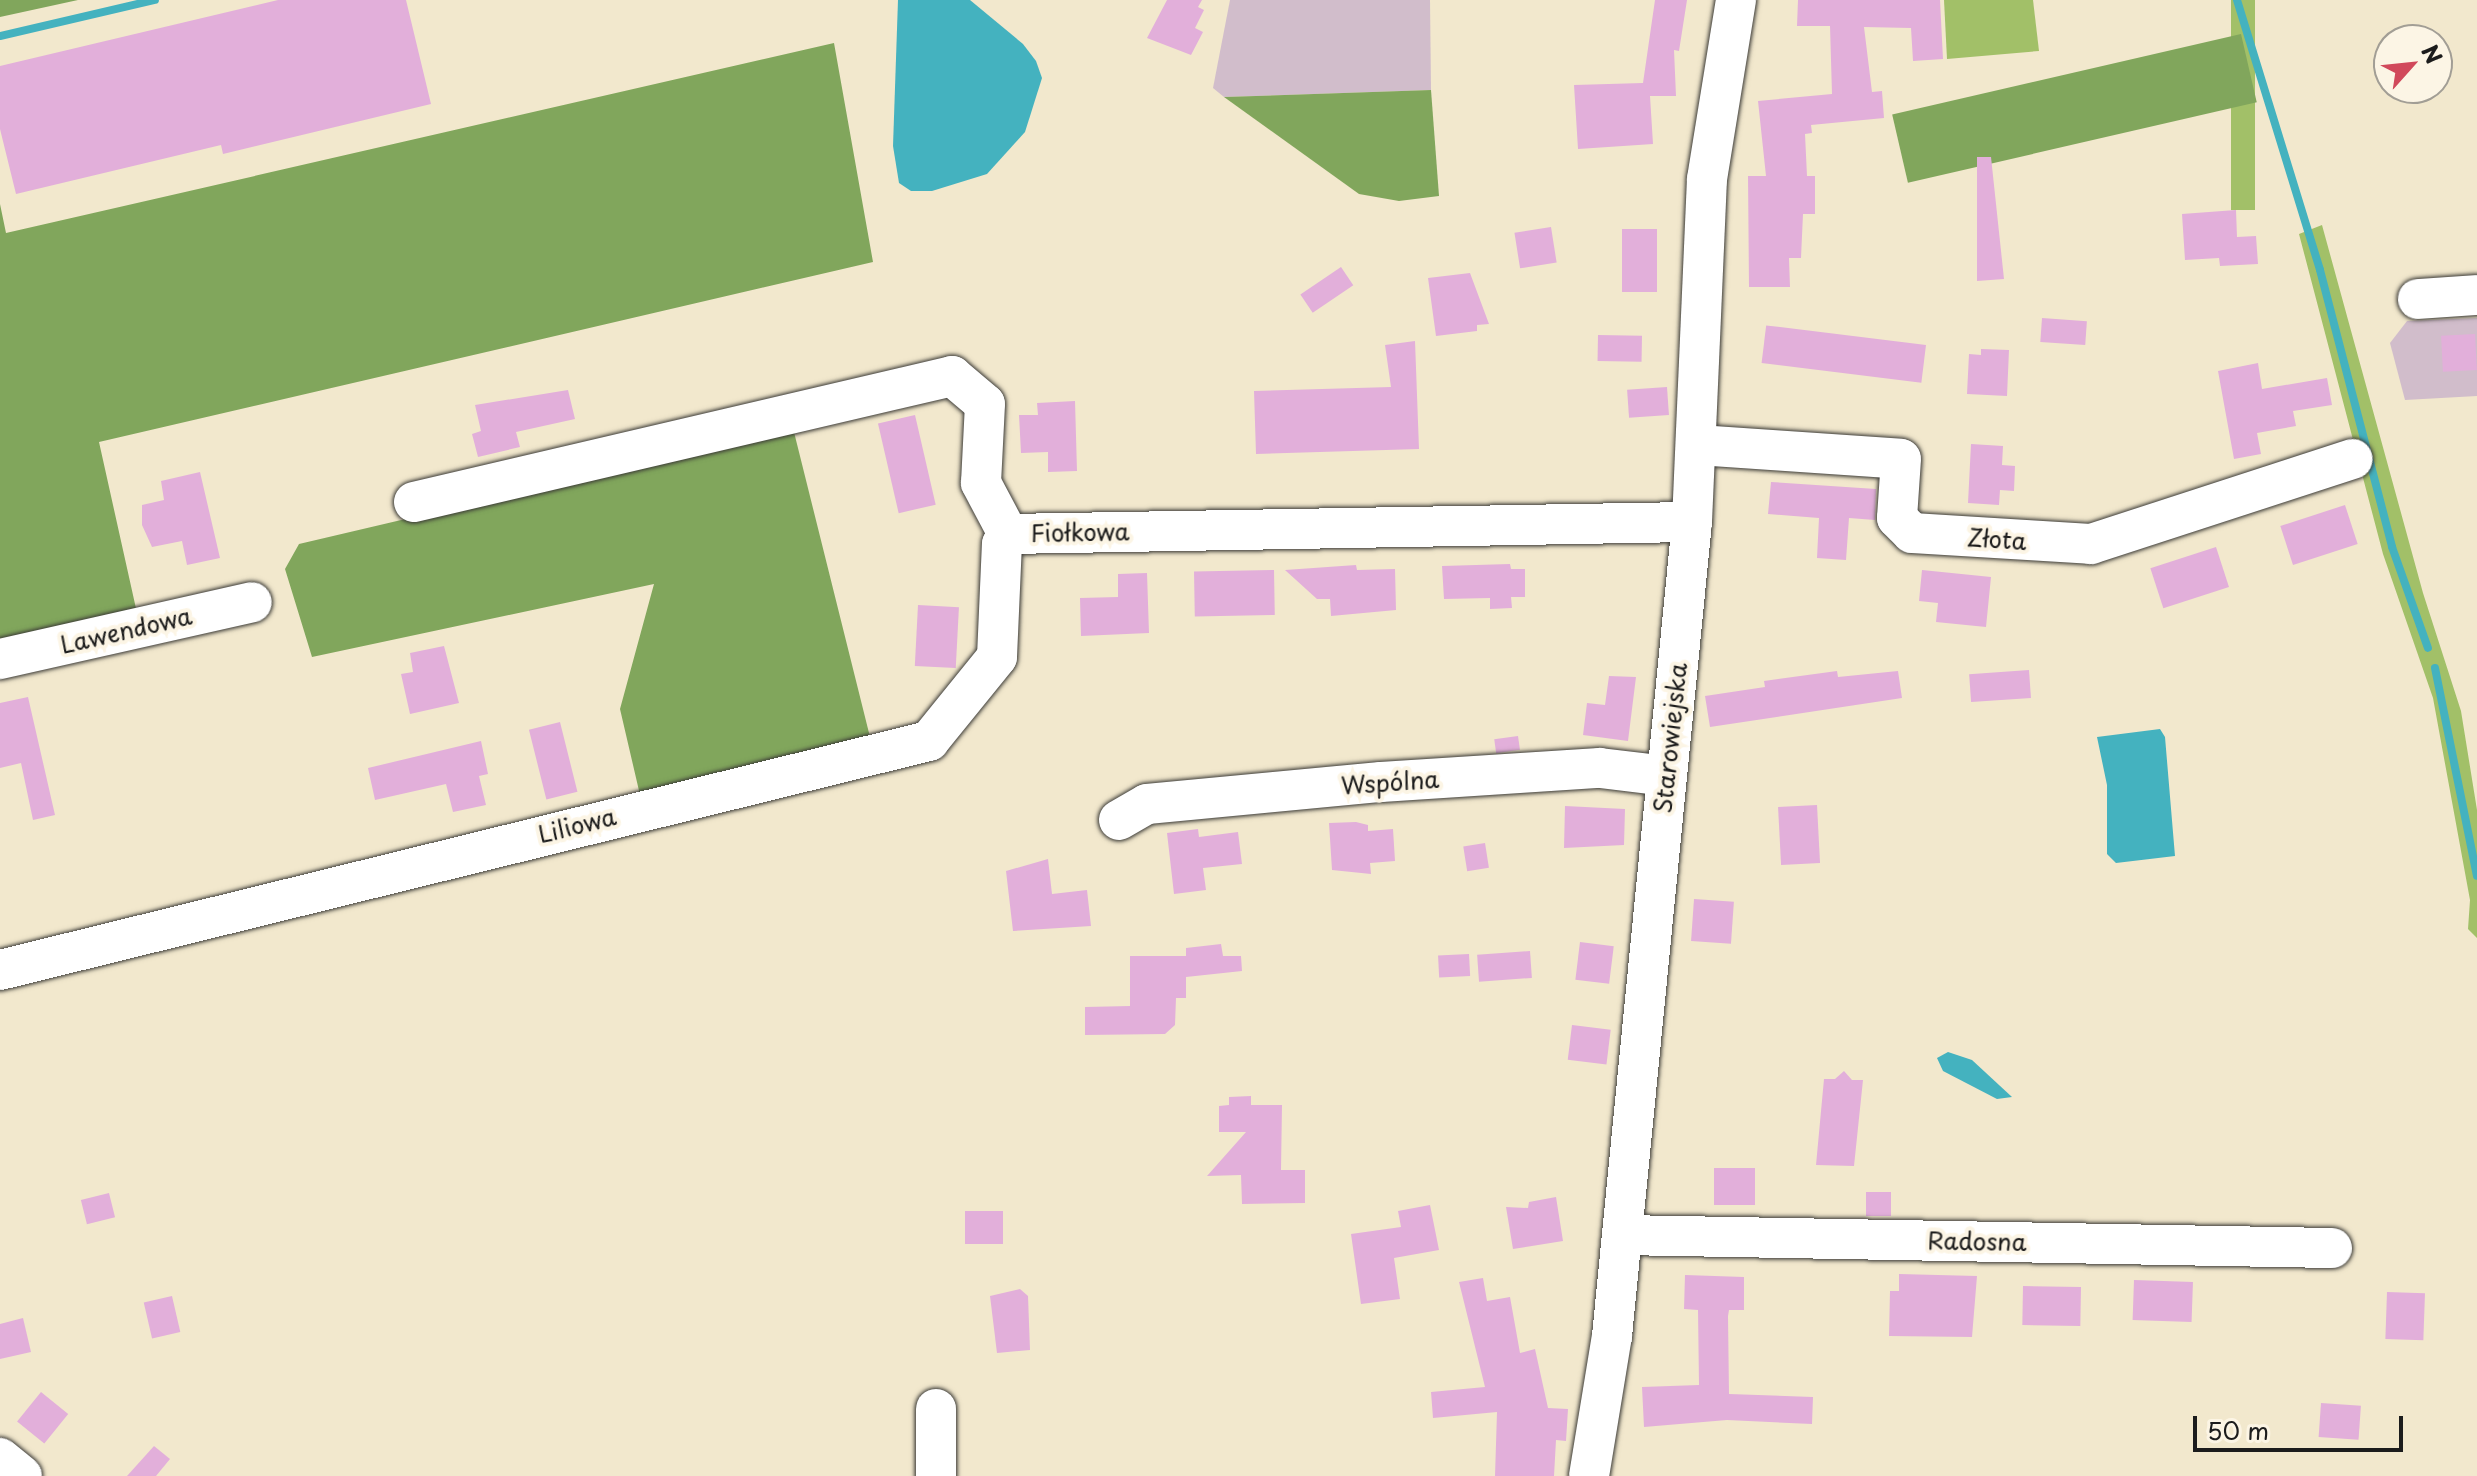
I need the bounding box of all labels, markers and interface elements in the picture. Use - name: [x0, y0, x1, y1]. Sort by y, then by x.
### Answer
- north arrow: [2373, 24, 2453, 104]
- text: N: [2414, 39, 2452, 69]
- street label: Fiołkowa: [1030, 517, 1130, 547]
- street label: Złota: [1966, 523, 2028, 555]
- street label: Lawendowa: [57, 601, 195, 659]
- street label: Starowiejska: [1648, 661, 1692, 815]
- street label: Wspólna: [1340, 764, 1440, 800]
- street label: Liliowa: [535, 801, 619, 849]
- street label: Radosna: [1927, 1226, 2027, 1256]
- scale bar: [2197, 1400, 2407, 1450]
- text: 50 m: [2207, 1412, 2269, 1448]

